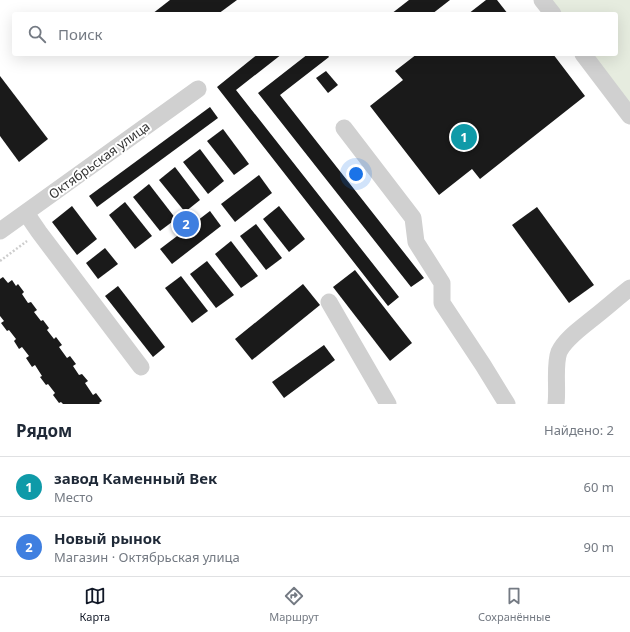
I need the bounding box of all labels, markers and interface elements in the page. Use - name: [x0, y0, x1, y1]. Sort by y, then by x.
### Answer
- search box: [12, 12, 618, 56]
- icon: search: [26, 23, 48, 45]
- text: Поиск: [58, 24, 103, 44]
- street label: Октябрьская улица: [45, 117, 153, 203]
- pin: 1: [451, 122, 477, 152]
- your location: [346, 164, 366, 184]
- pin: 2: [173, 209, 199, 239]
- text: Рядом: [16, 419, 72, 442]
- text: Найдено: 2: [544, 421, 614, 439]
- text: завод Каменный Век: [54, 468, 217, 488]
- text: 1: [25, 478, 33, 496]
- text: 60 m: [584, 478, 614, 496]
- text: Место: [54, 488, 93, 506]
- text: Новый рынок: [54, 528, 161, 548]
- text: 2: [25, 538, 33, 556]
- text: 90 m: [584, 538, 614, 556]
- text: Магазин · Октябрьская улица: [54, 548, 240, 566]
- tab: Карта: [80, 585, 110, 624]
- tab: Маршрут: [269, 585, 319, 624]
- tab: Сохранённые: [478, 585, 550, 624]

